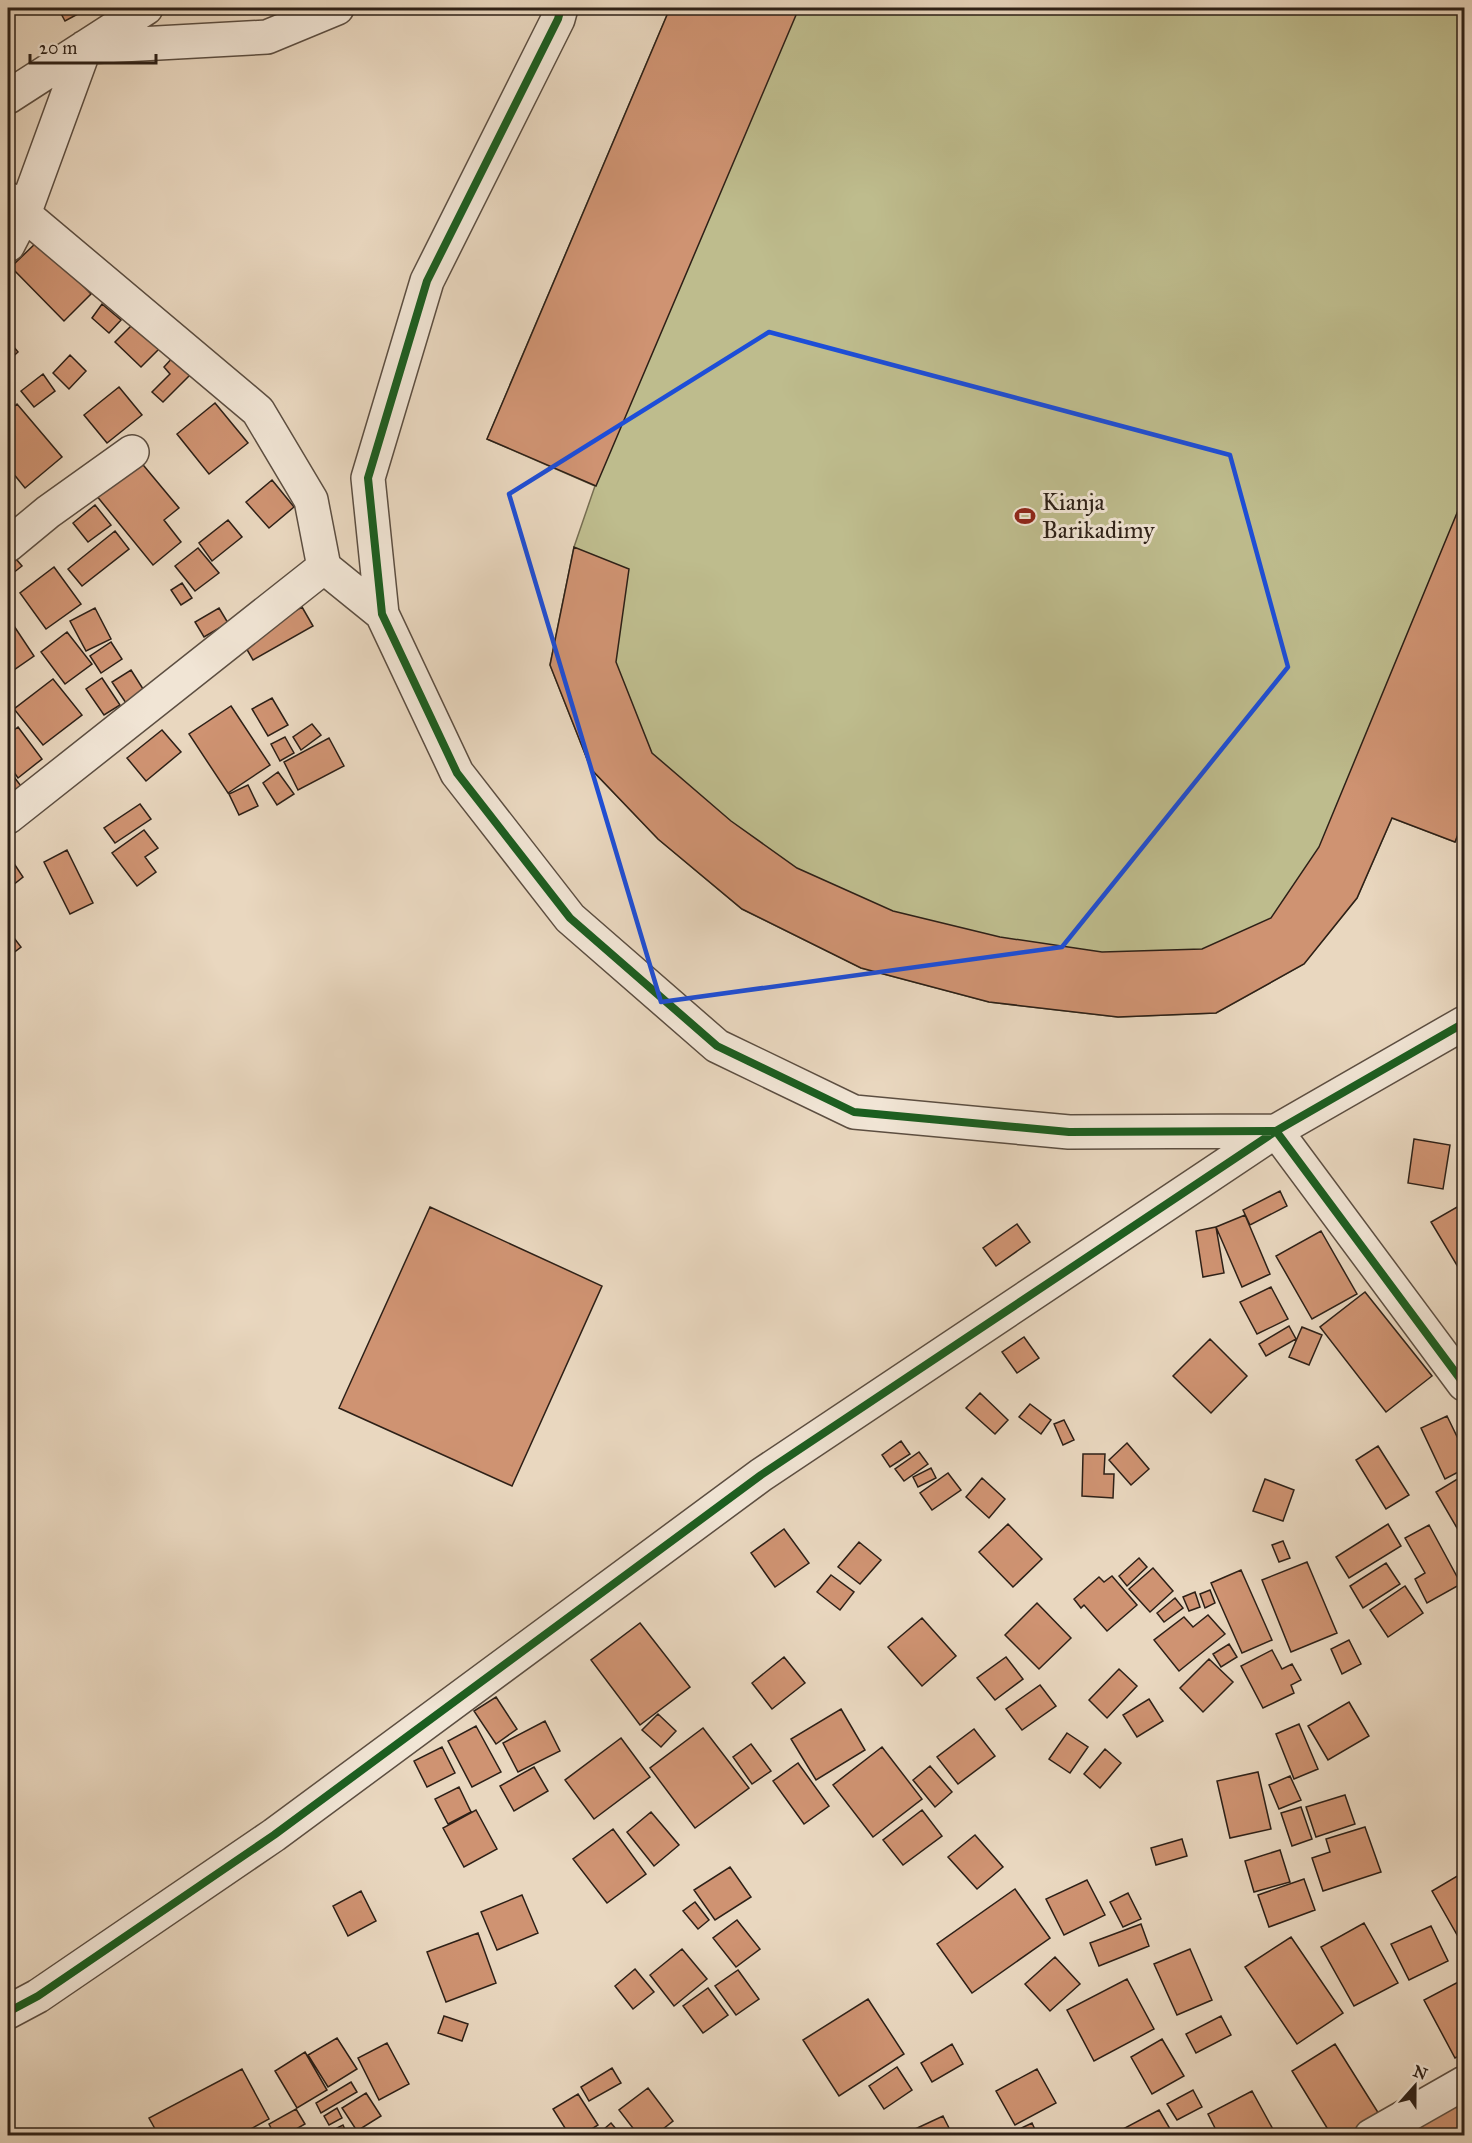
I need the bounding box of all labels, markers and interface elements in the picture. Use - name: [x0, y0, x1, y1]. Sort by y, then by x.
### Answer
- scale bar: [30, 27, 156, 65]
- text: 20 m: [39, 37, 77, 59]
- place label: Kianja Barikadimy: [1042, 487, 1155, 545]
- sports icon: Kianja Barikadimy: [1013, 504, 1037, 528]
- north arrow: [1385, 2056, 1445, 2116]
- text: N: [1410, 2061, 1430, 2084]

